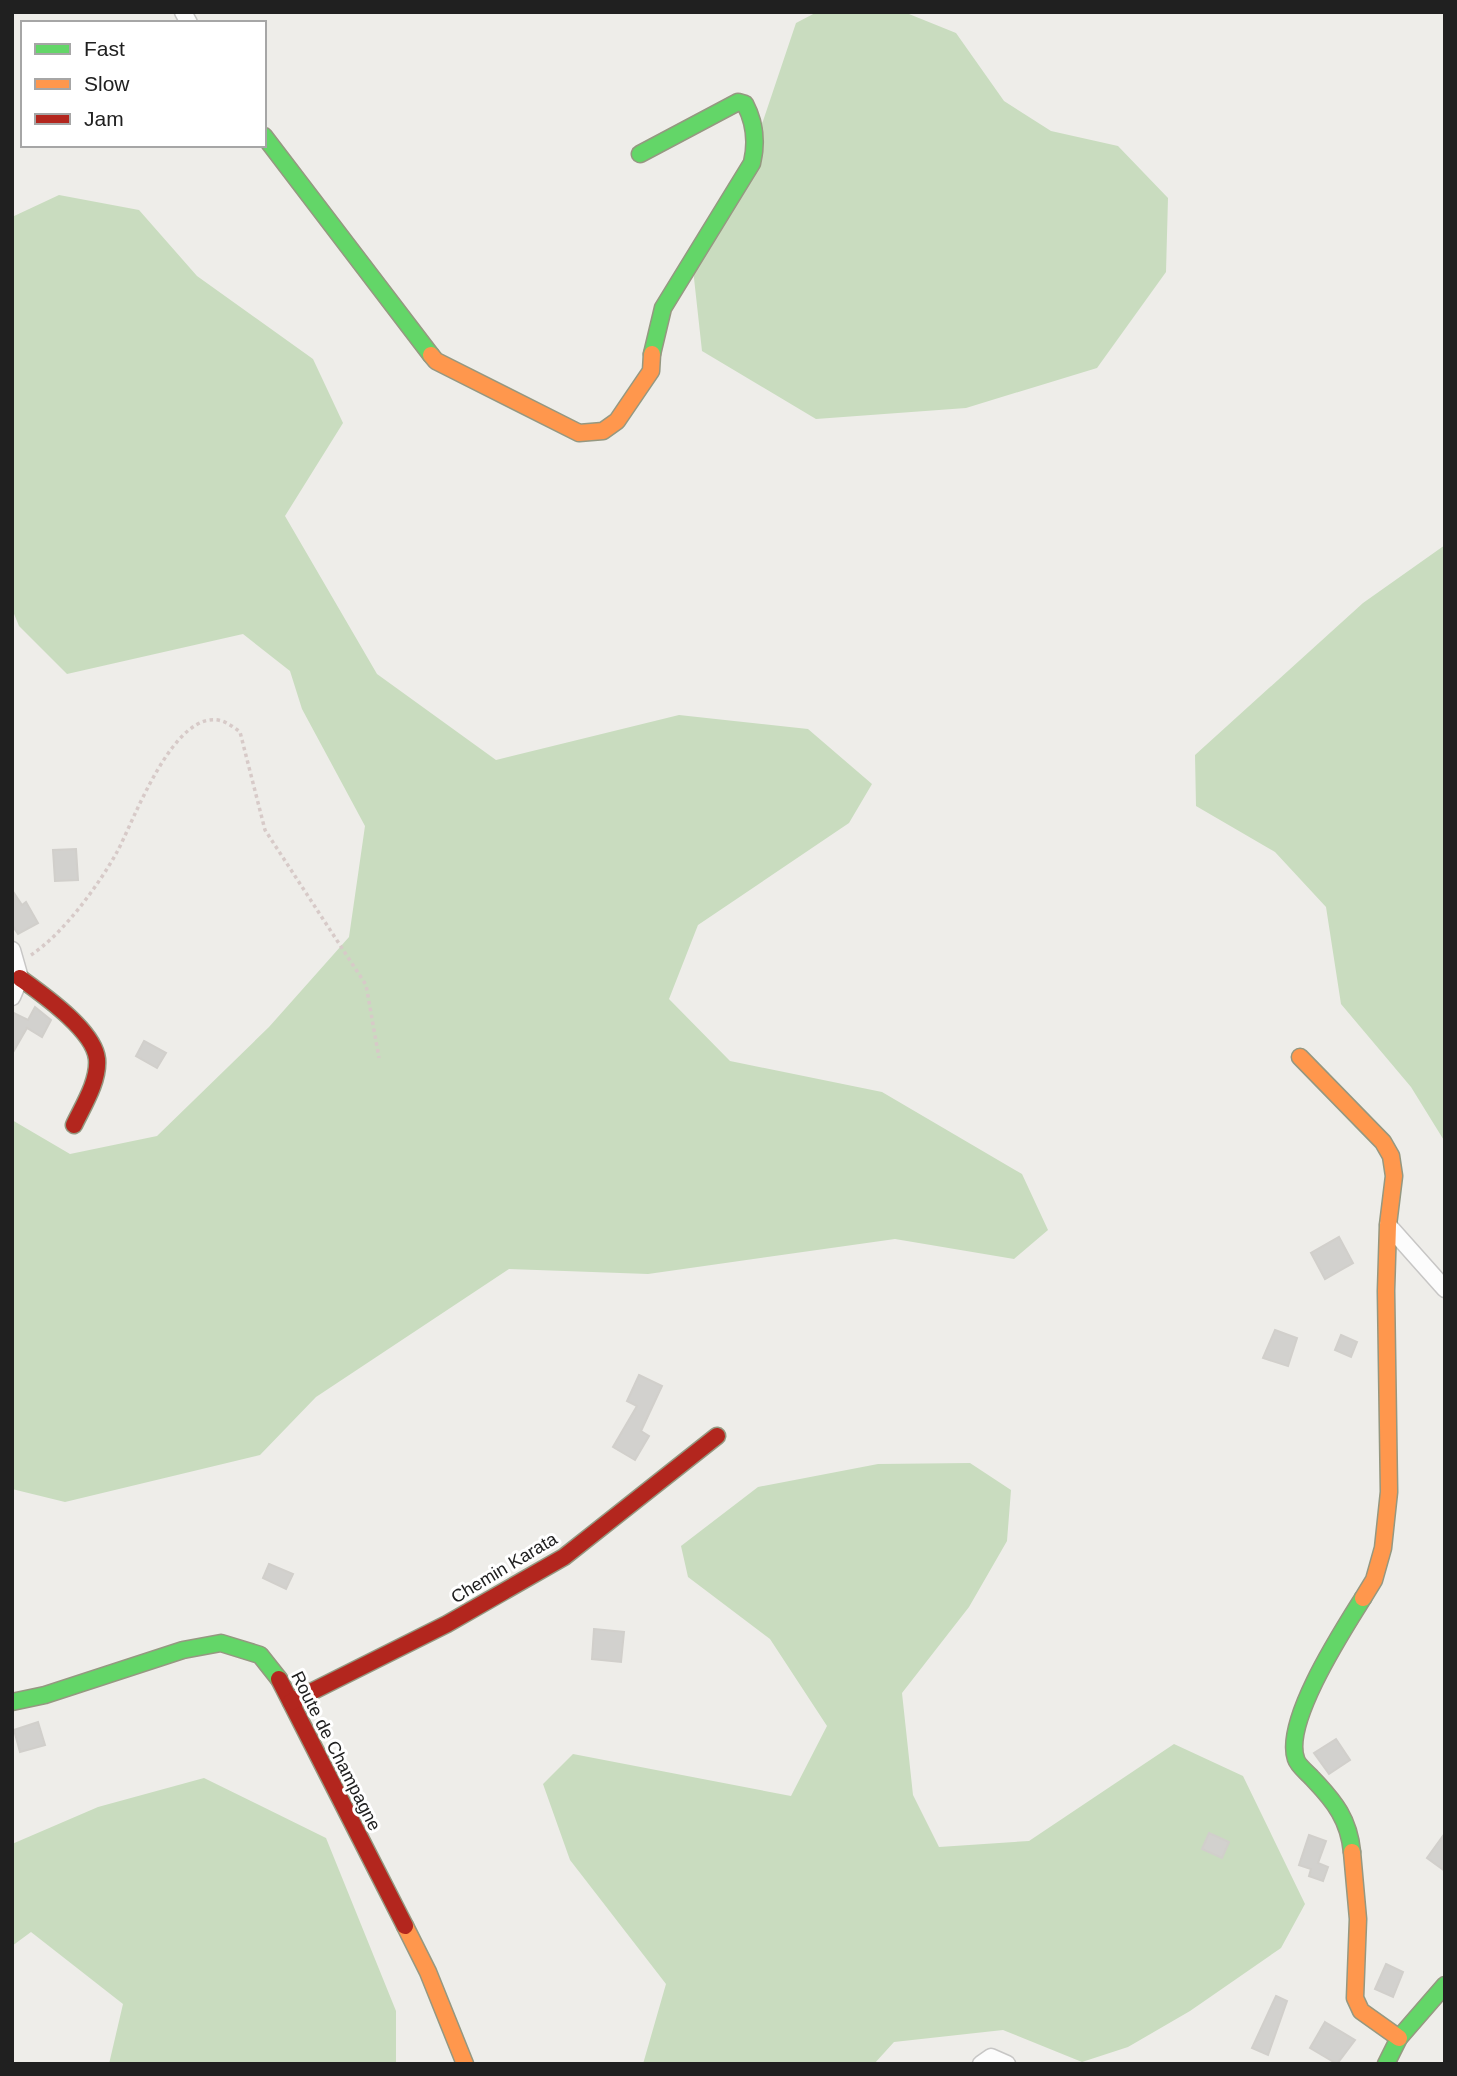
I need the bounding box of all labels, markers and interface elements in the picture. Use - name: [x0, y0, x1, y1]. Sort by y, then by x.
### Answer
- legend: [21, 21, 266, 147]
- text: Fast: [84, 37, 125, 60]
- text: Slow: [84, 72, 130, 95]
- text: Jam: [84, 107, 124, 130]
- street label: Chemin Karata: [447, 1528, 561, 1607]
- street label: Route de Champagne: [287, 1668, 385, 1834]

